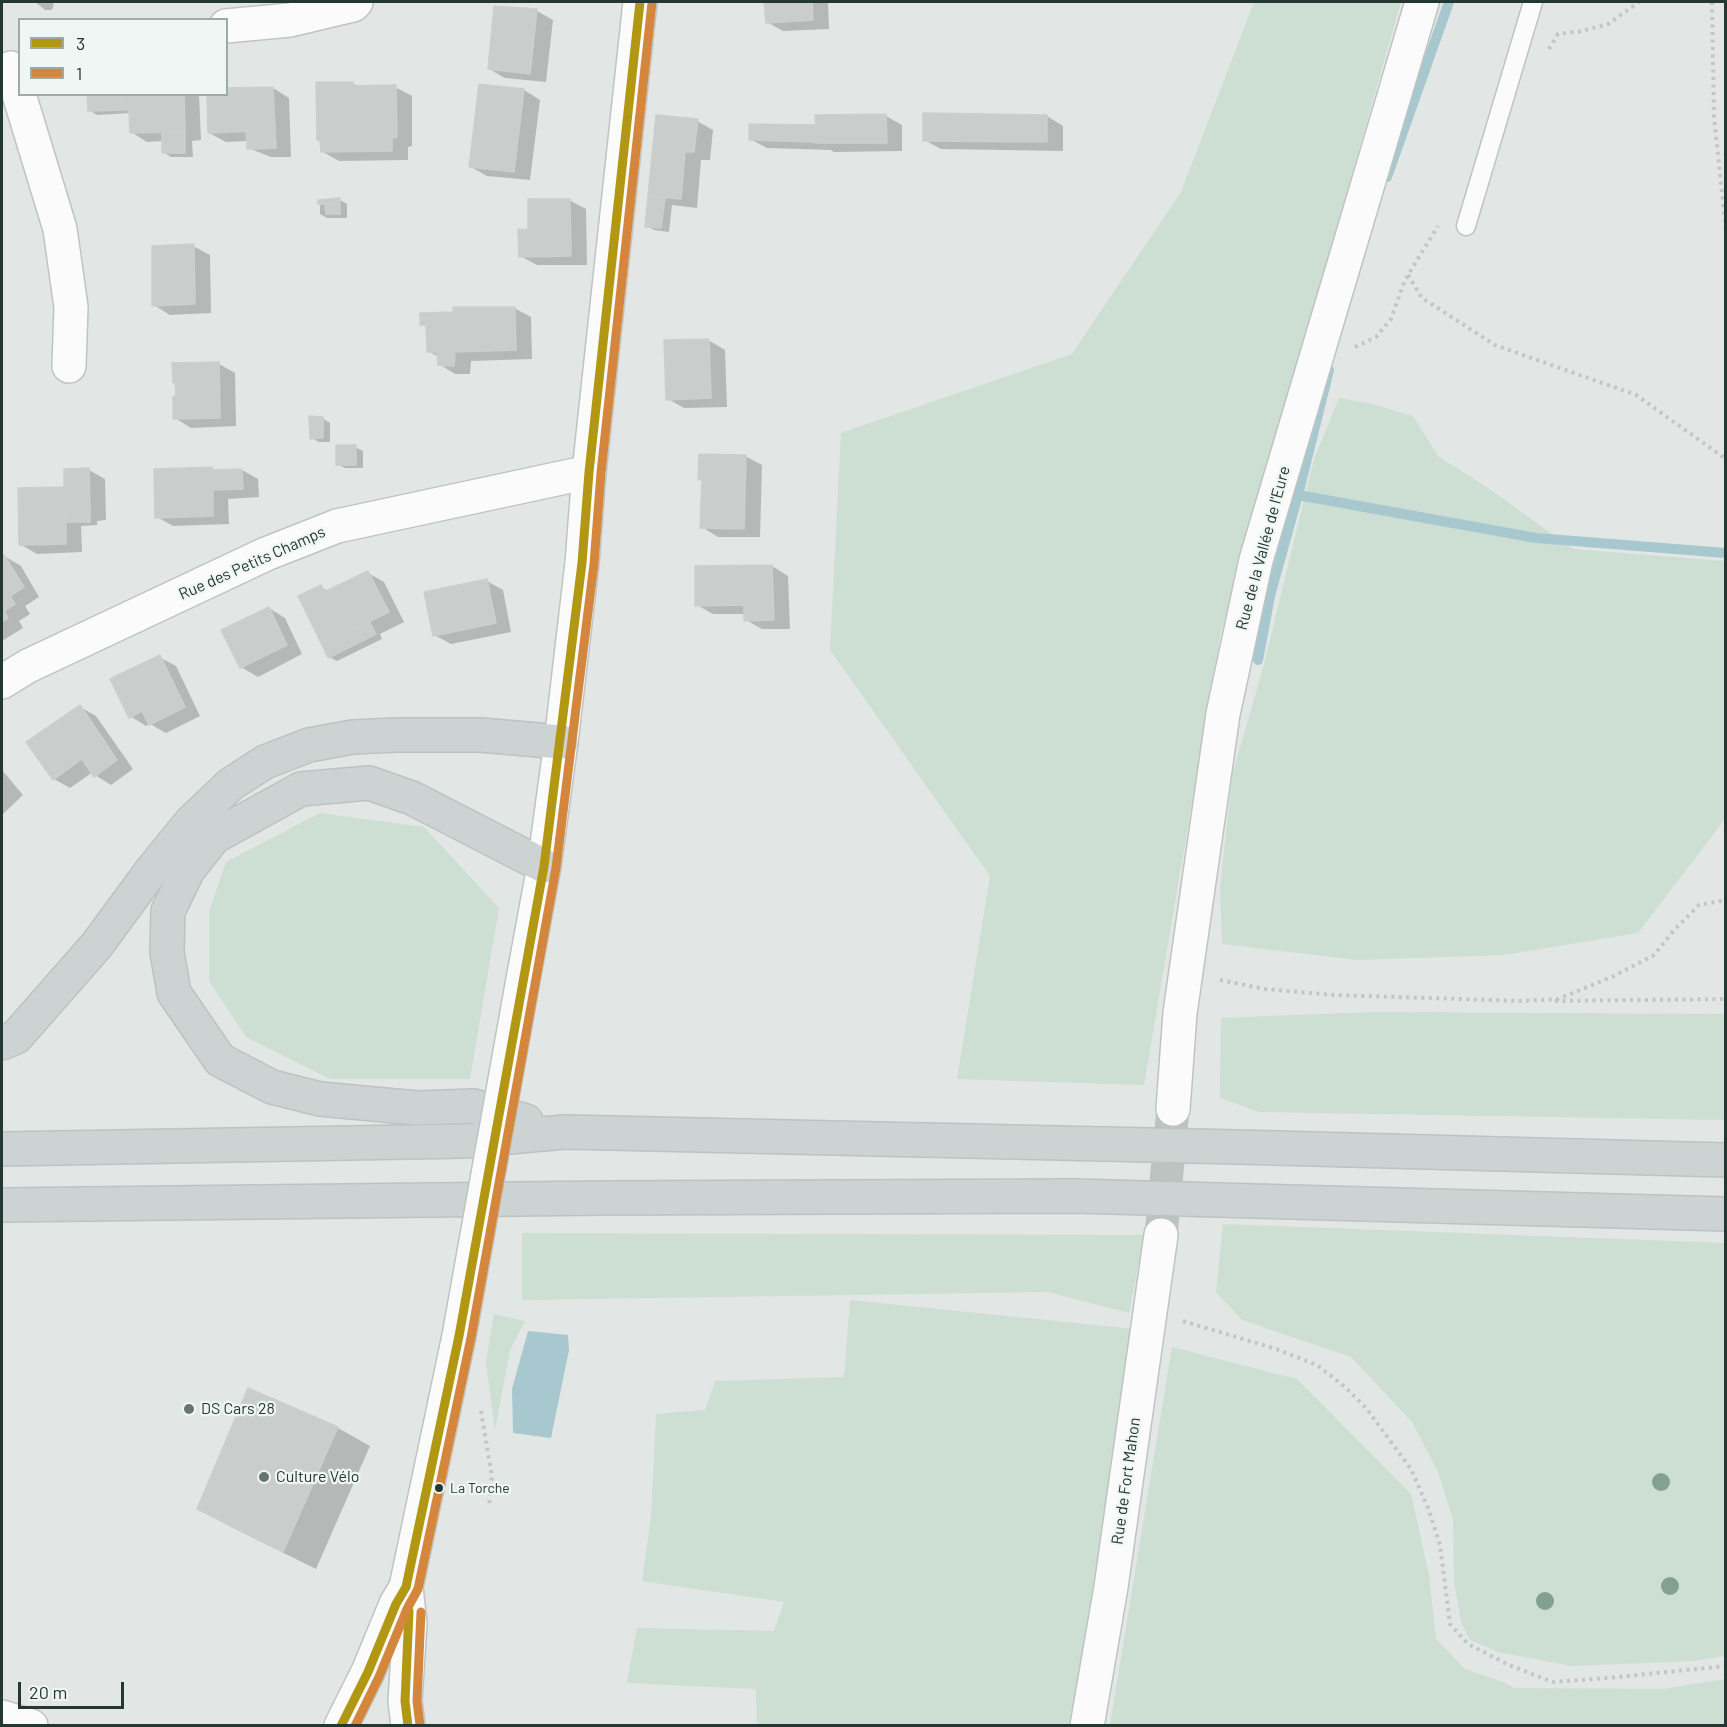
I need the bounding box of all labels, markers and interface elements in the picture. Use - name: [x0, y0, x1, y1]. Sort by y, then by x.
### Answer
- legend: [18, 18, 228, 96]
- text: 3: [76, 32, 85, 54]
- text: 1: [76, 62, 82, 84]
- street label: Rue de la Vallée de l'Eure: [1232, 464, 1294, 632]
- street label: Rue des Petits Champs: [176, 522, 328, 604]
- place label: DS Cars 28: [201, 1399, 275, 1419]
- marker: DS Cars 28: [182, 1402, 196, 1416]
- street label: Rue de Fort Mahon: [1108, 1416, 1144, 1546]
- place label: Culture Vélo: [276, 1467, 359, 1487]
- marker: Culture Vélo: [257, 1470, 271, 1484]
- place label: La Torche: [450, 1480, 510, 1496]
- marker: La Torche: [433, 1482, 445, 1494]
- scale bar: [21, 1670, 128, 1708]
- text: 20 m: [29, 1681, 67, 1703]

